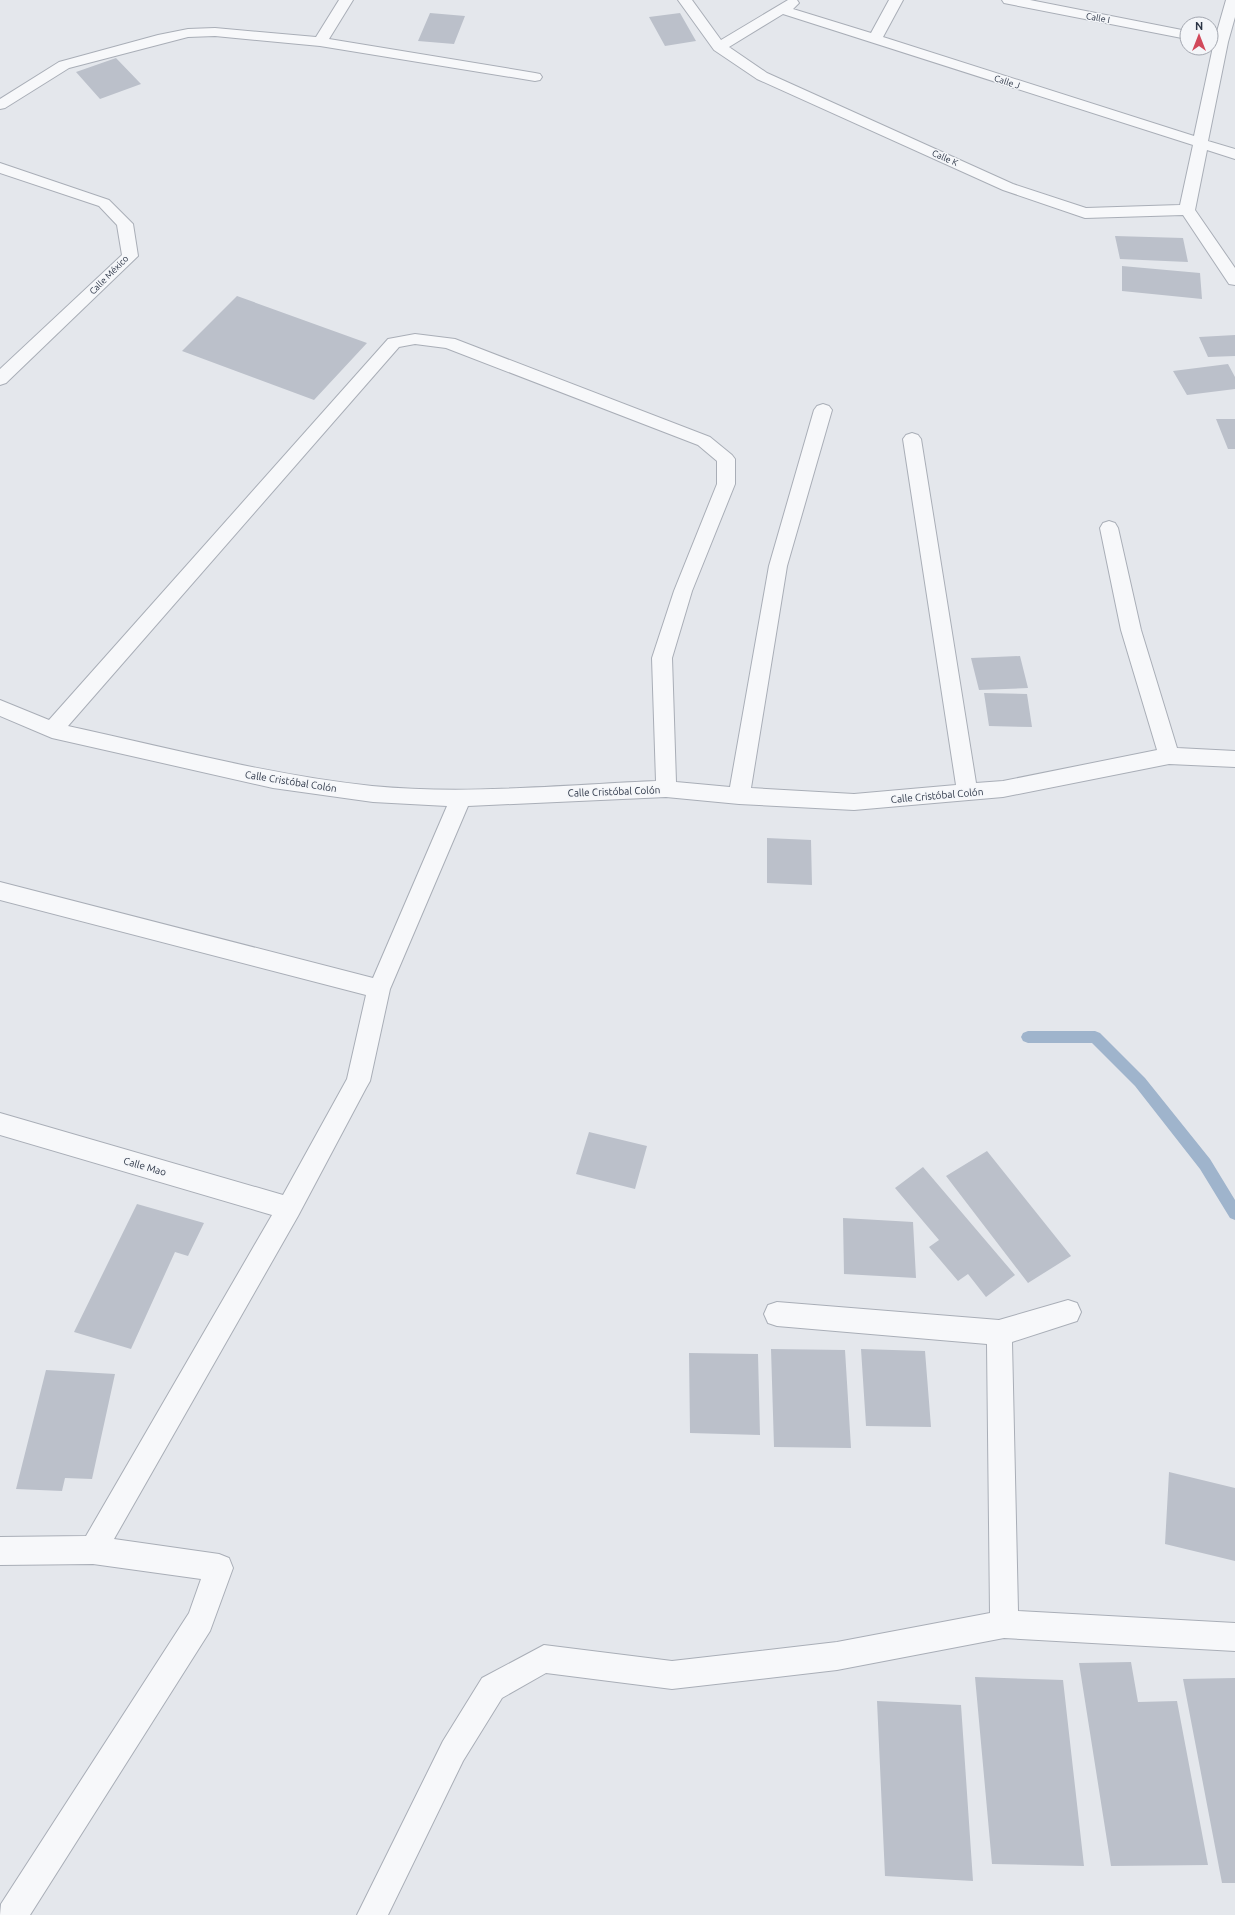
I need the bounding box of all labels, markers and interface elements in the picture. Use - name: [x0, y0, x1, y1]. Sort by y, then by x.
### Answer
- street label: Calle I: [1085, 11, 1111, 25]
- north arrow: [1179, 16, 1219, 56]
- text: N: [1195, 20, 1203, 32]
- street label: Calle J: [993, 73, 1021, 91]
- street label: Calle K: [930, 148, 960, 168]
- street label: Calle México: [87, 253, 131, 297]
- street label: Calle Cristóbal Colón: [244, 769, 338, 794]
- street label: Calle Cristóbal Colón: [567, 784, 661, 799]
- street label: Calle Cristóbal Colón: [890, 786, 984, 805]
- street label: Calle Mao: [122, 1155, 168, 1178]

